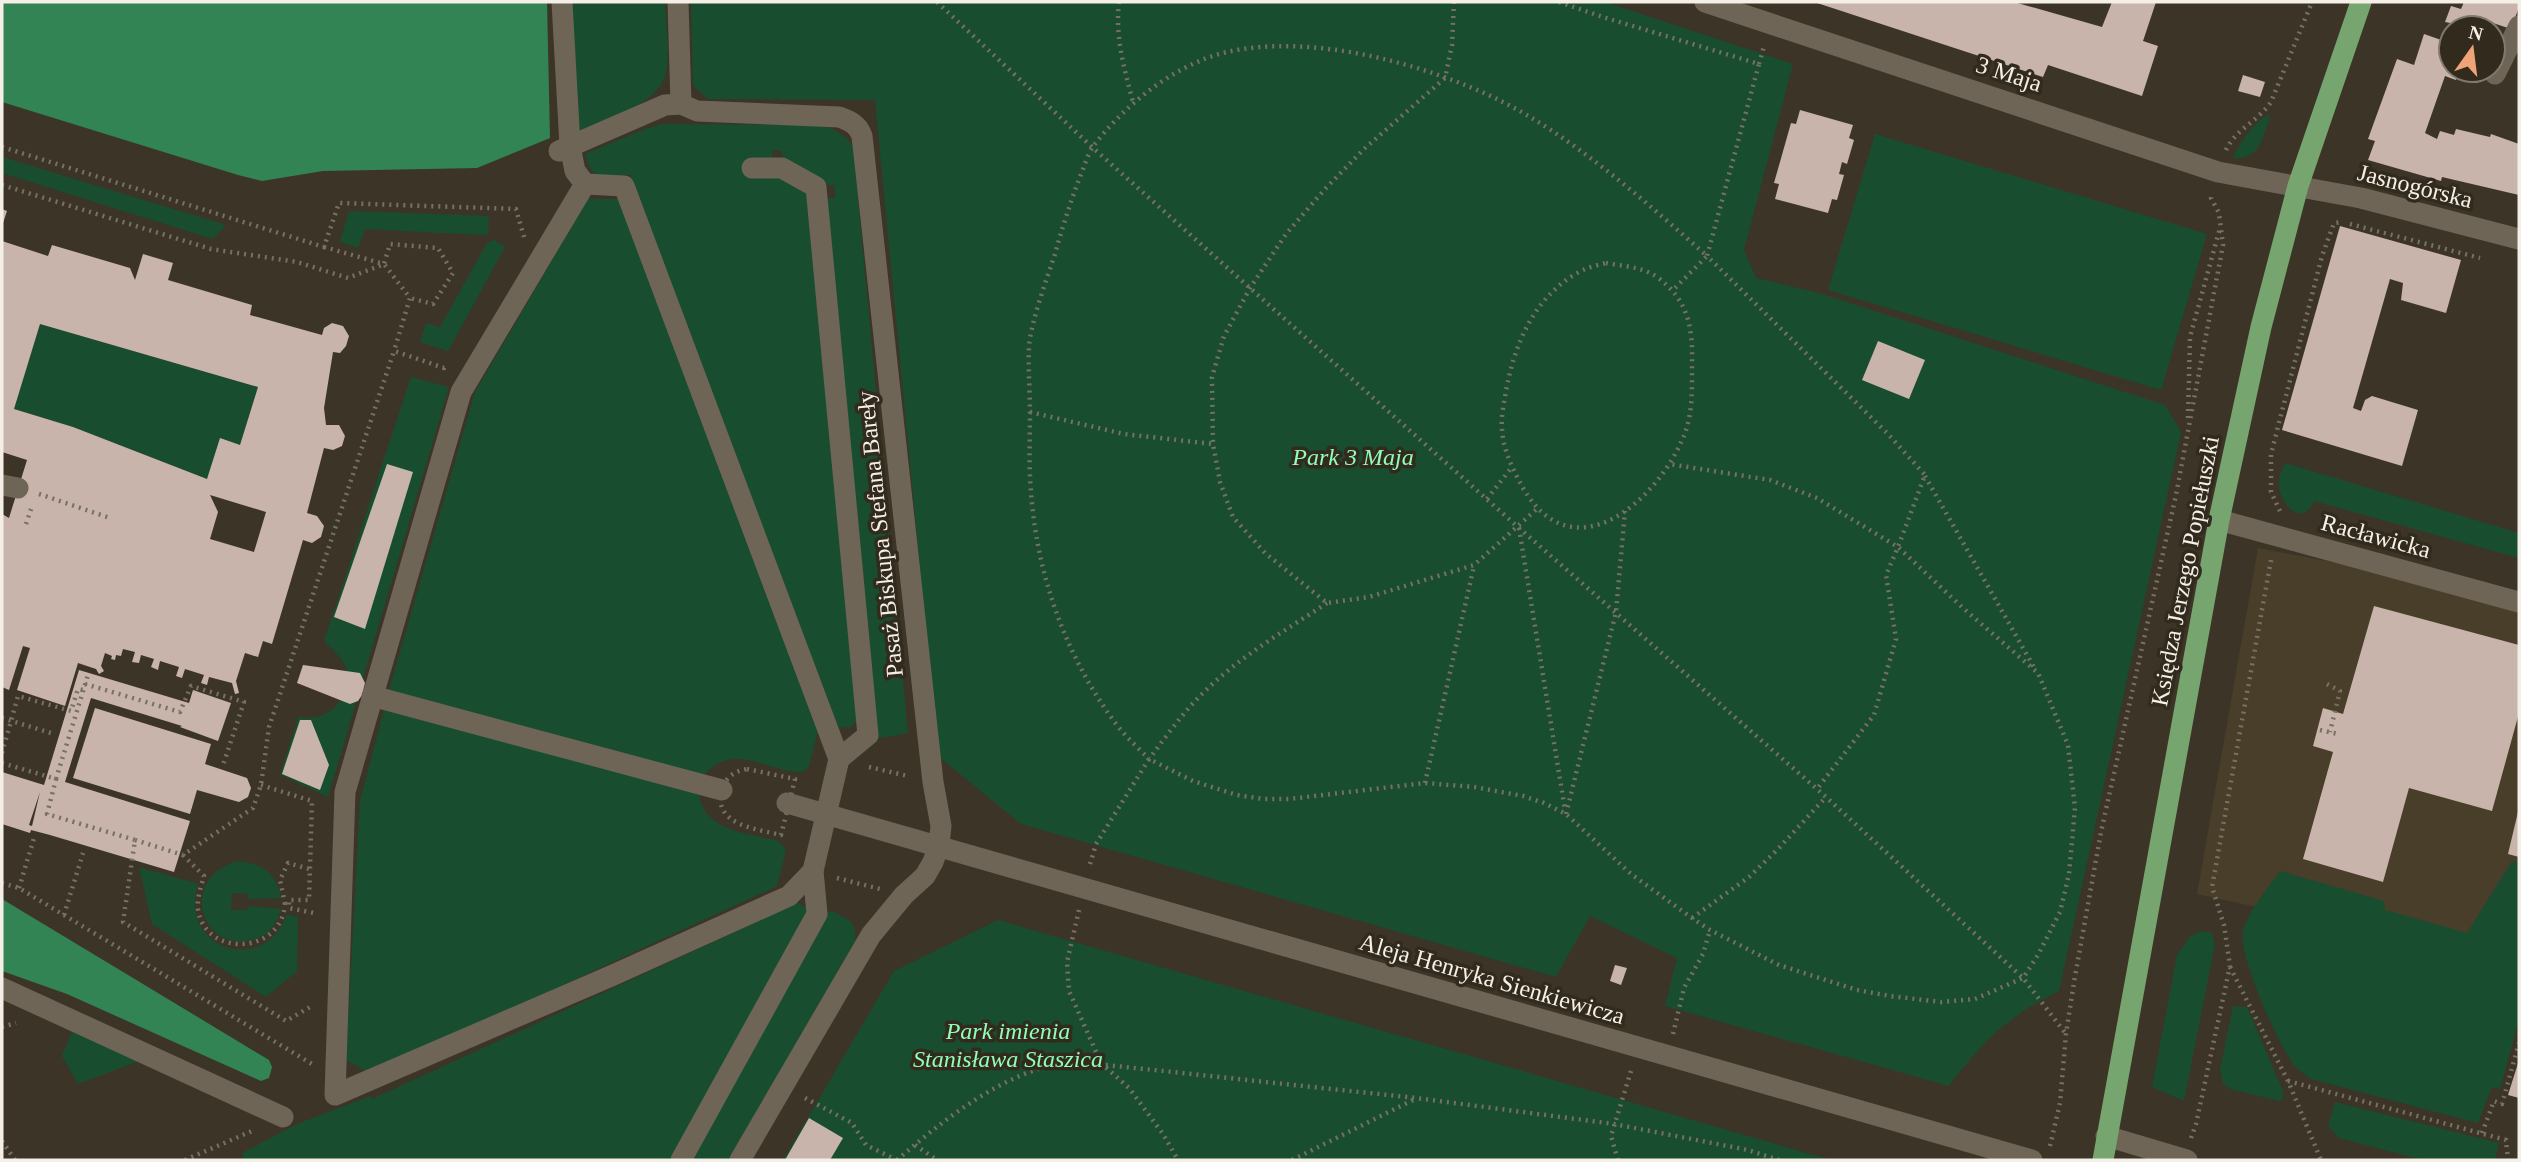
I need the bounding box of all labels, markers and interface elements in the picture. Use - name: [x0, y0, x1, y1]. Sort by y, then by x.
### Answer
- north arrow: [2437, 14, 2507, 84]
- text: N: [2467, 21, 2485, 45]
- street label: 3 Maja: [1973, 51, 2045, 97]
- street label: Jasnogórska: [2355, 159, 2475, 213]
- street label: Pasaż Biskupa Stefana Bareły: [852, 390, 908, 678]
- street label: Księdza Jerzego Popiełuszki: [2146, 433, 2224, 708]
- park label: Park 3 Maja: [1291, 444, 1414, 470]
- street label: Racławicka: [2319, 509, 2434, 563]
- street label: Aleja Henryka Sienkiewicza: [1356, 929, 1628, 1029]
- park label: Park imienia Stanisława Staszica: [913, 1018, 1103, 1072]

